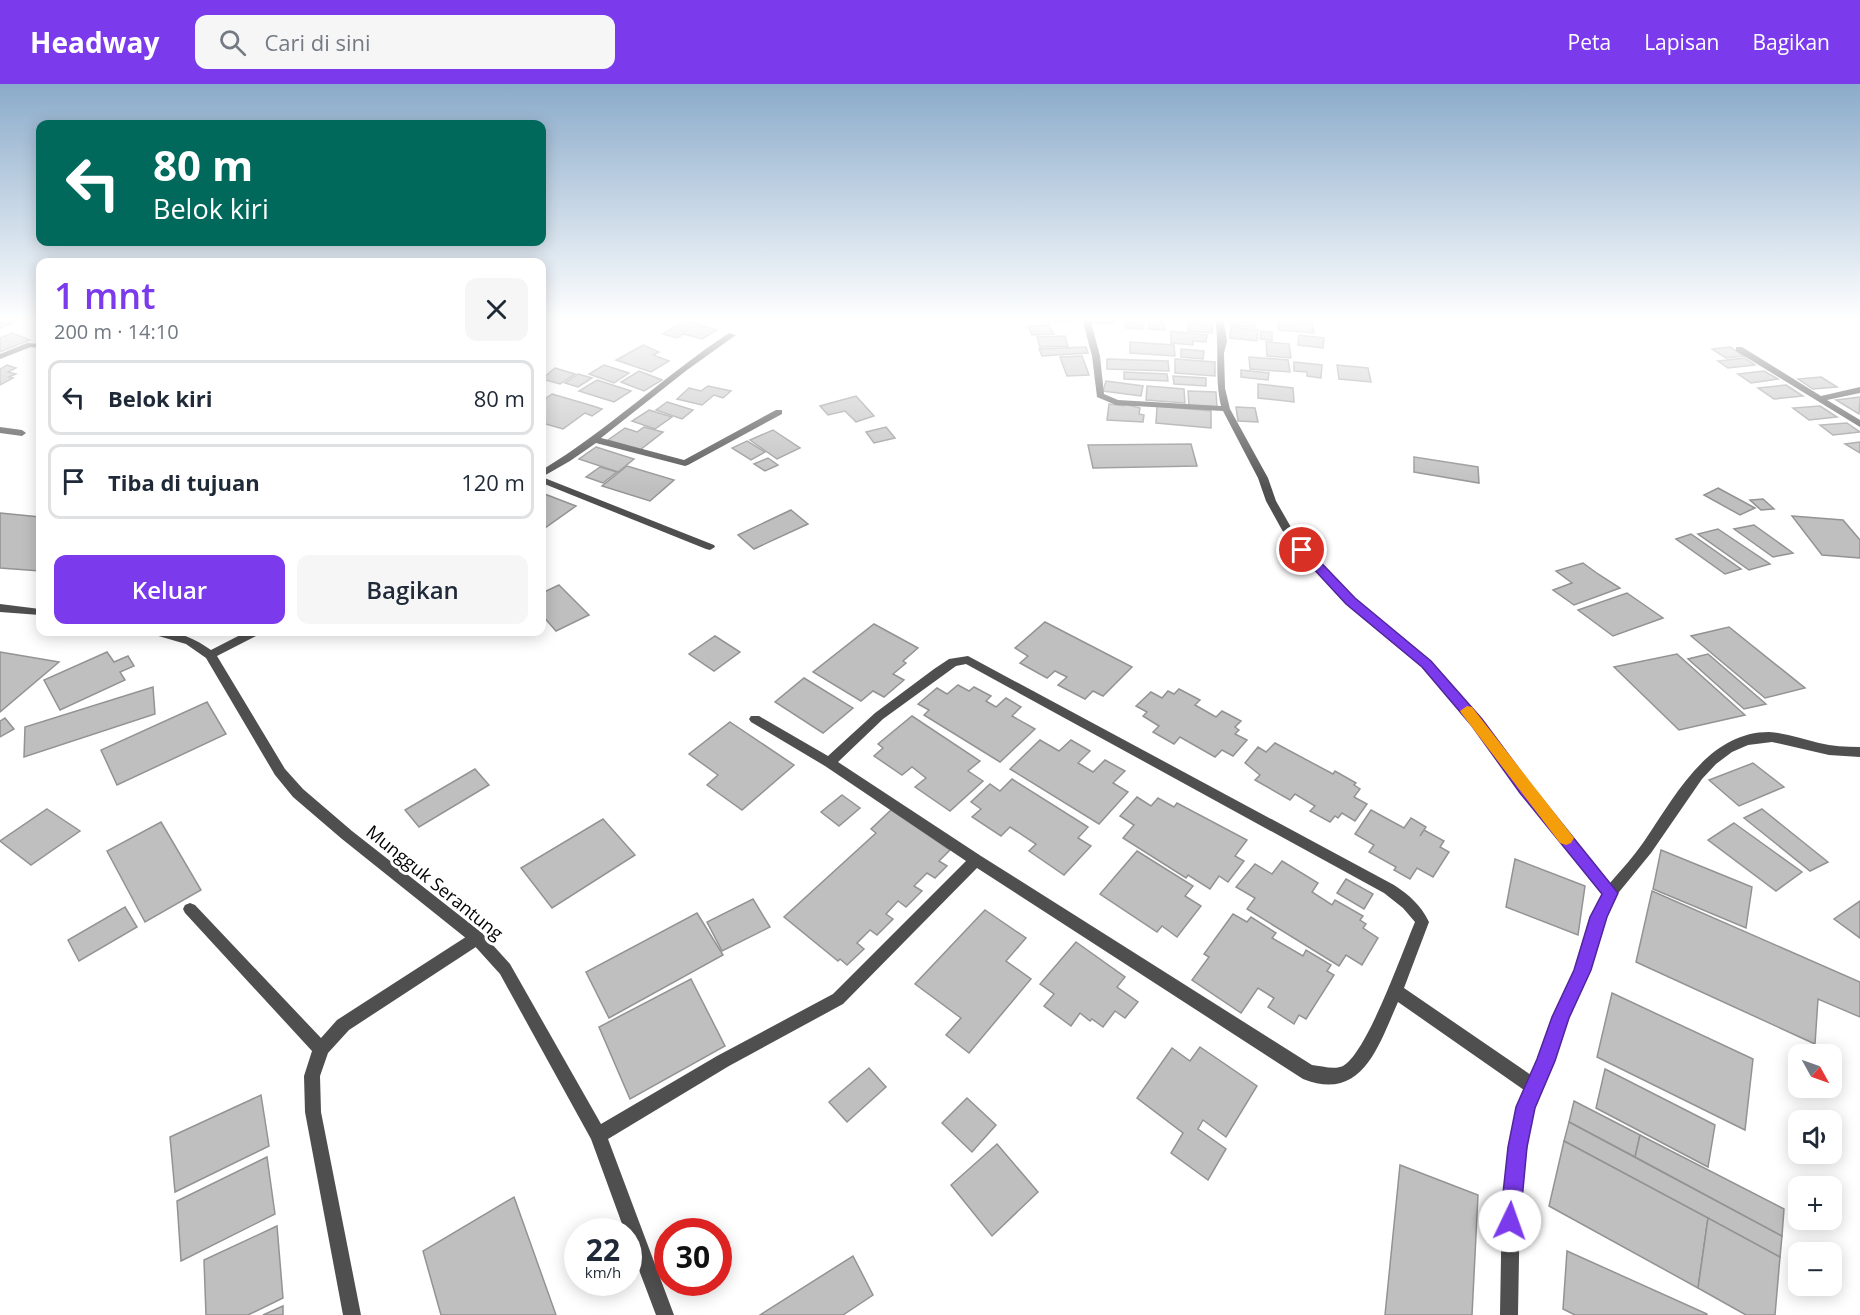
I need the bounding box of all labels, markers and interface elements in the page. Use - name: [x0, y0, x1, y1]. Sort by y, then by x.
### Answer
- search box: [195, 15, 615, 69]
- text: Headway: [30, 23, 159, 61]
- icon: search: [216, 26, 249, 59]
- text: Cari di sini: [264, 27, 371, 57]
- text: Peta: [1568, 28, 1611, 56]
- text: Lapisan: [1644, 28, 1719, 56]
- text: Bagikan: [1752, 28, 1830, 56]
- text: 80 m: [153, 136, 253, 193]
- icon: left: [54, 144, 132, 222]
- text: Belok kiri: [153, 190, 269, 227]
- text: 1 mnt: [54, 271, 155, 320]
- button: close: [465, 278, 528, 341]
- text: 200 m · 14:10: [54, 318, 179, 345]
- icon: left: [57, 381, 90, 414]
- text: Belok kiri: [108, 383, 213, 413]
- text: 80 m: [474, 383, 525, 413]
- icon: arrive: [57, 465, 90, 498]
- text: Tiba di tujuan: [108, 467, 260, 497]
- text: 120 m: [461, 467, 525, 497]
- pin: [1276, 524, 1327, 575]
- icon: arrive: [1285, 533, 1318, 566]
- button: Keluar: [54, 555, 285, 624]
- button: Bagikan: [297, 555, 528, 624]
- street label: Mungguk Serantung: [362, 819, 509, 945]
- north arrow: [1788, 1044, 1842, 1098]
- map controls: [1788, 1044, 1842, 1296]
- button: sound: [1788, 1110, 1842, 1164]
- button: +: [1788, 1176, 1842, 1230]
- position arrow: [1478, 1189, 1542, 1253]
- speed limit sign: 30: [654, 1218, 732, 1296]
- text: 22: [586, 1229, 620, 1270]
- button: −: [1788, 1242, 1842, 1296]
- text: km/h: [585, 1262, 621, 1282]

